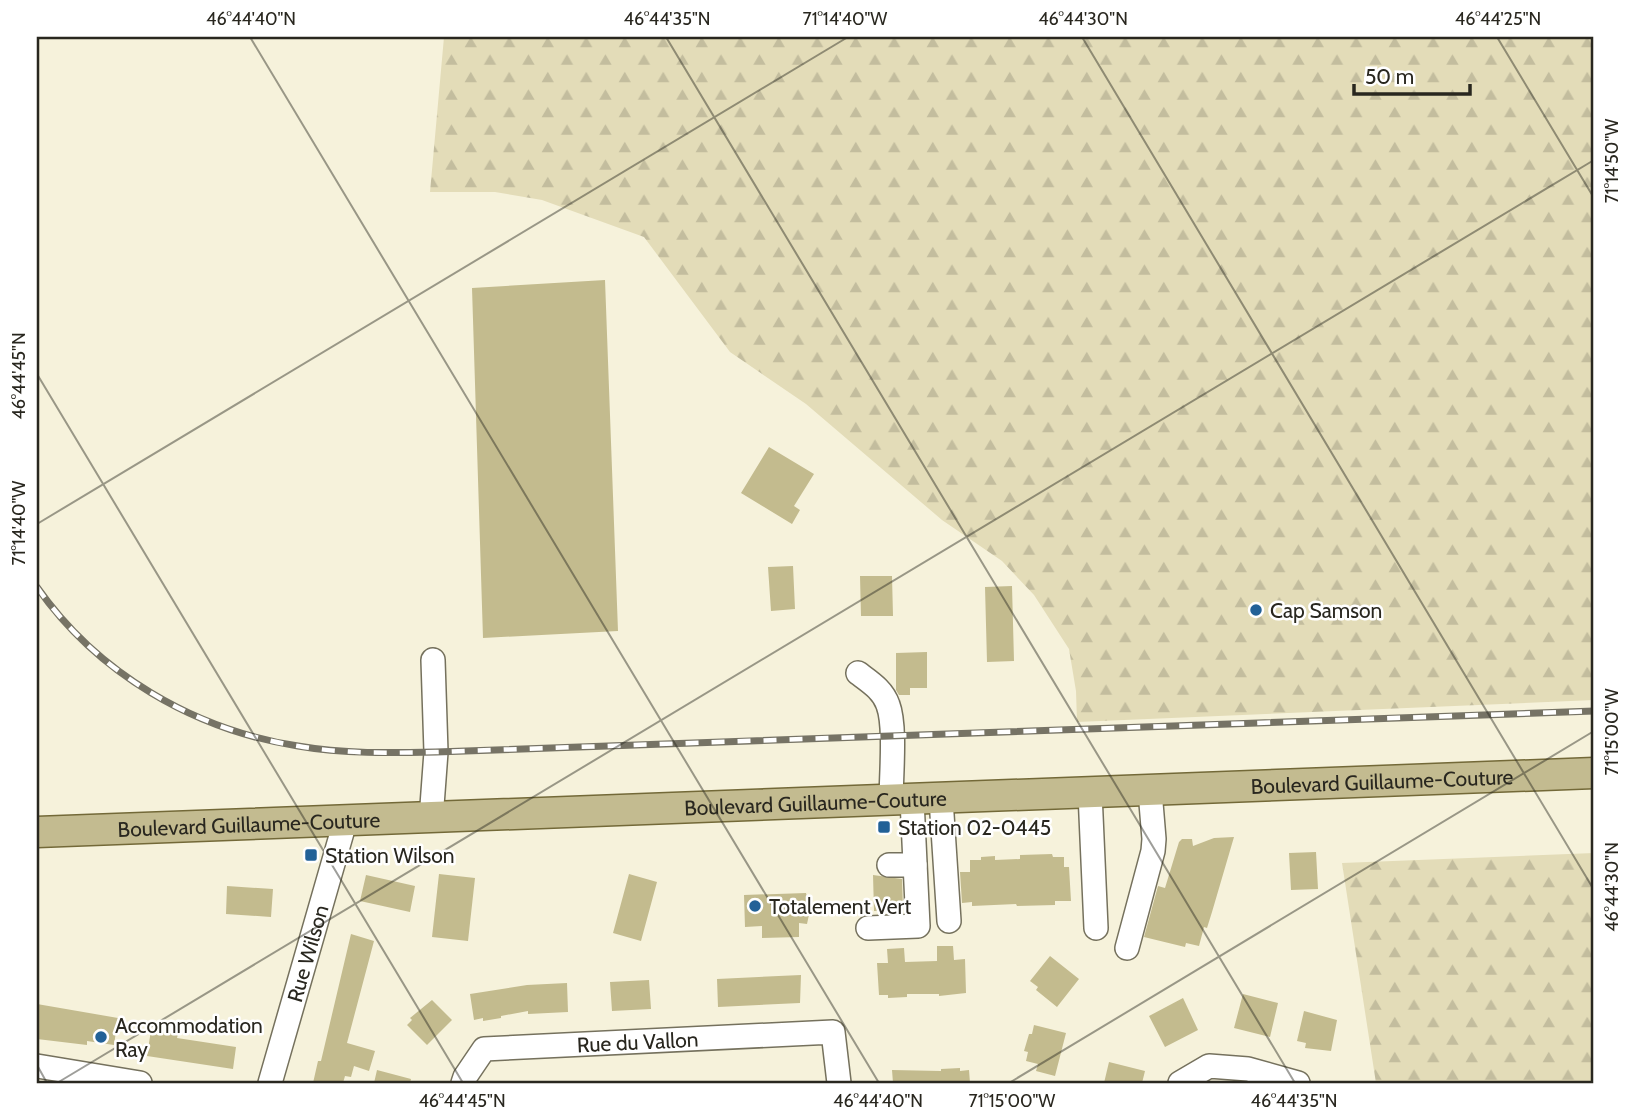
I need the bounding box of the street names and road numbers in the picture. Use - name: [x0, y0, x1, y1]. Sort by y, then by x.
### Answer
- street label: Boulevard Guillaume-Couture: [1250, 764, 1514, 798]
- street label: Boulevard Guillaume-Couture: [684, 785, 947, 820]
- street label: Boulevard Guillaume-Couture: [117, 806, 381, 841]
- street label: Rue Wilson: [281, 902, 333, 1005]
- street label: Rue du Vallon: [576, 1026, 699, 1057]

